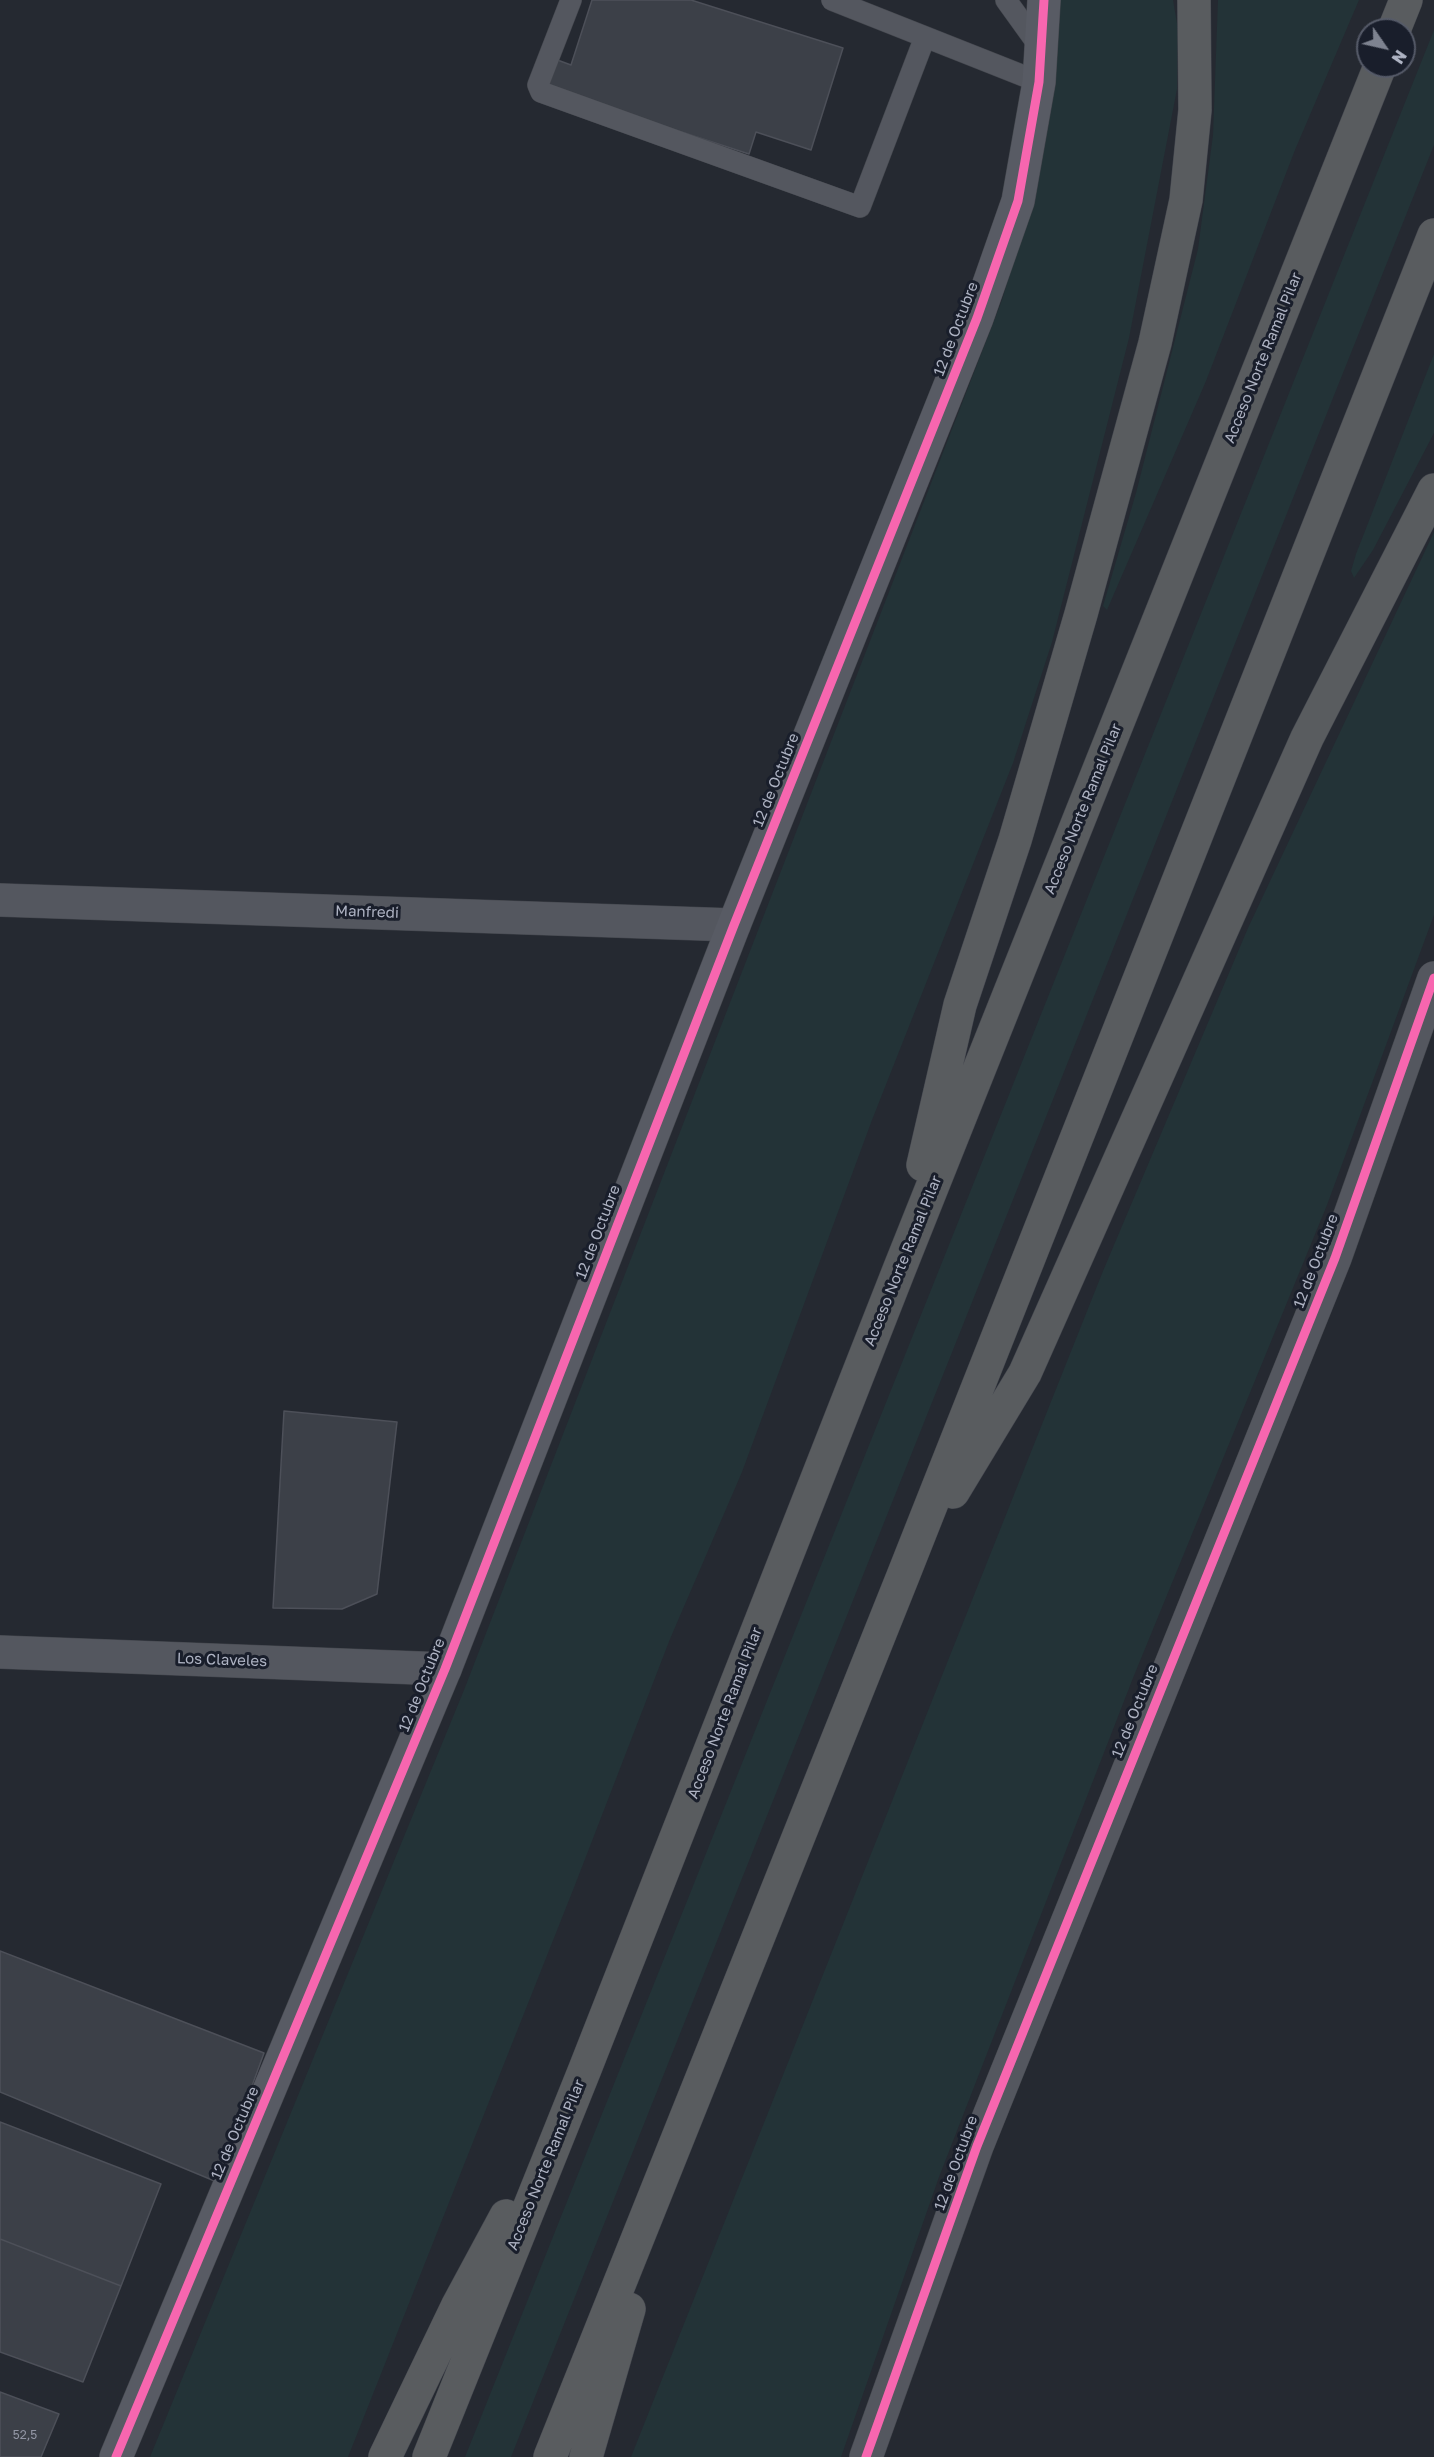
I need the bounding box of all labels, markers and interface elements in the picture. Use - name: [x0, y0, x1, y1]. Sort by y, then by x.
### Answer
- north arrow: [1356, 18, 1416, 78]
- text: N: [1388, 46, 1411, 68]
- street label: Acceso Norte Ramal Pilar: [1220, 270, 1306, 446]
- street label: 12 de Octubre: [930, 279, 982, 379]
- street label: Acceso Norte Ramal Pilar: [1040, 721, 1126, 897]
- street label: 12 de Octubre: [749, 731, 803, 829]
- street label: Manfredi: [335, 902, 399, 922]
- street label: Acceso Norte Ramal Pilar: [860, 1173, 946, 1349]
- street label: 12 de Octubre: [572, 1182, 624, 1282]
- street label: 12 de Octubre: [1290, 1211, 1342, 1311]
- street label: Acceso Norte Ramal Pilar: [684, 1625, 766, 1801]
- street label: 12 de Octubre: [395, 1636, 449, 1734]
- street label: Los Claveles: [177, 1649, 267, 1671]
- street label: 12 de Octubre: [1108, 1662, 1162, 1760]
- street label: Acceso Norte Ramal Pilar: [503, 2077, 589, 2253]
- street label: 12 de Octubre: [207, 2084, 263, 2182]
- street label: 12 de Octubre: [931, 2113, 981, 2213]
- house number: 52,5: [13, 2428, 37, 2442]

